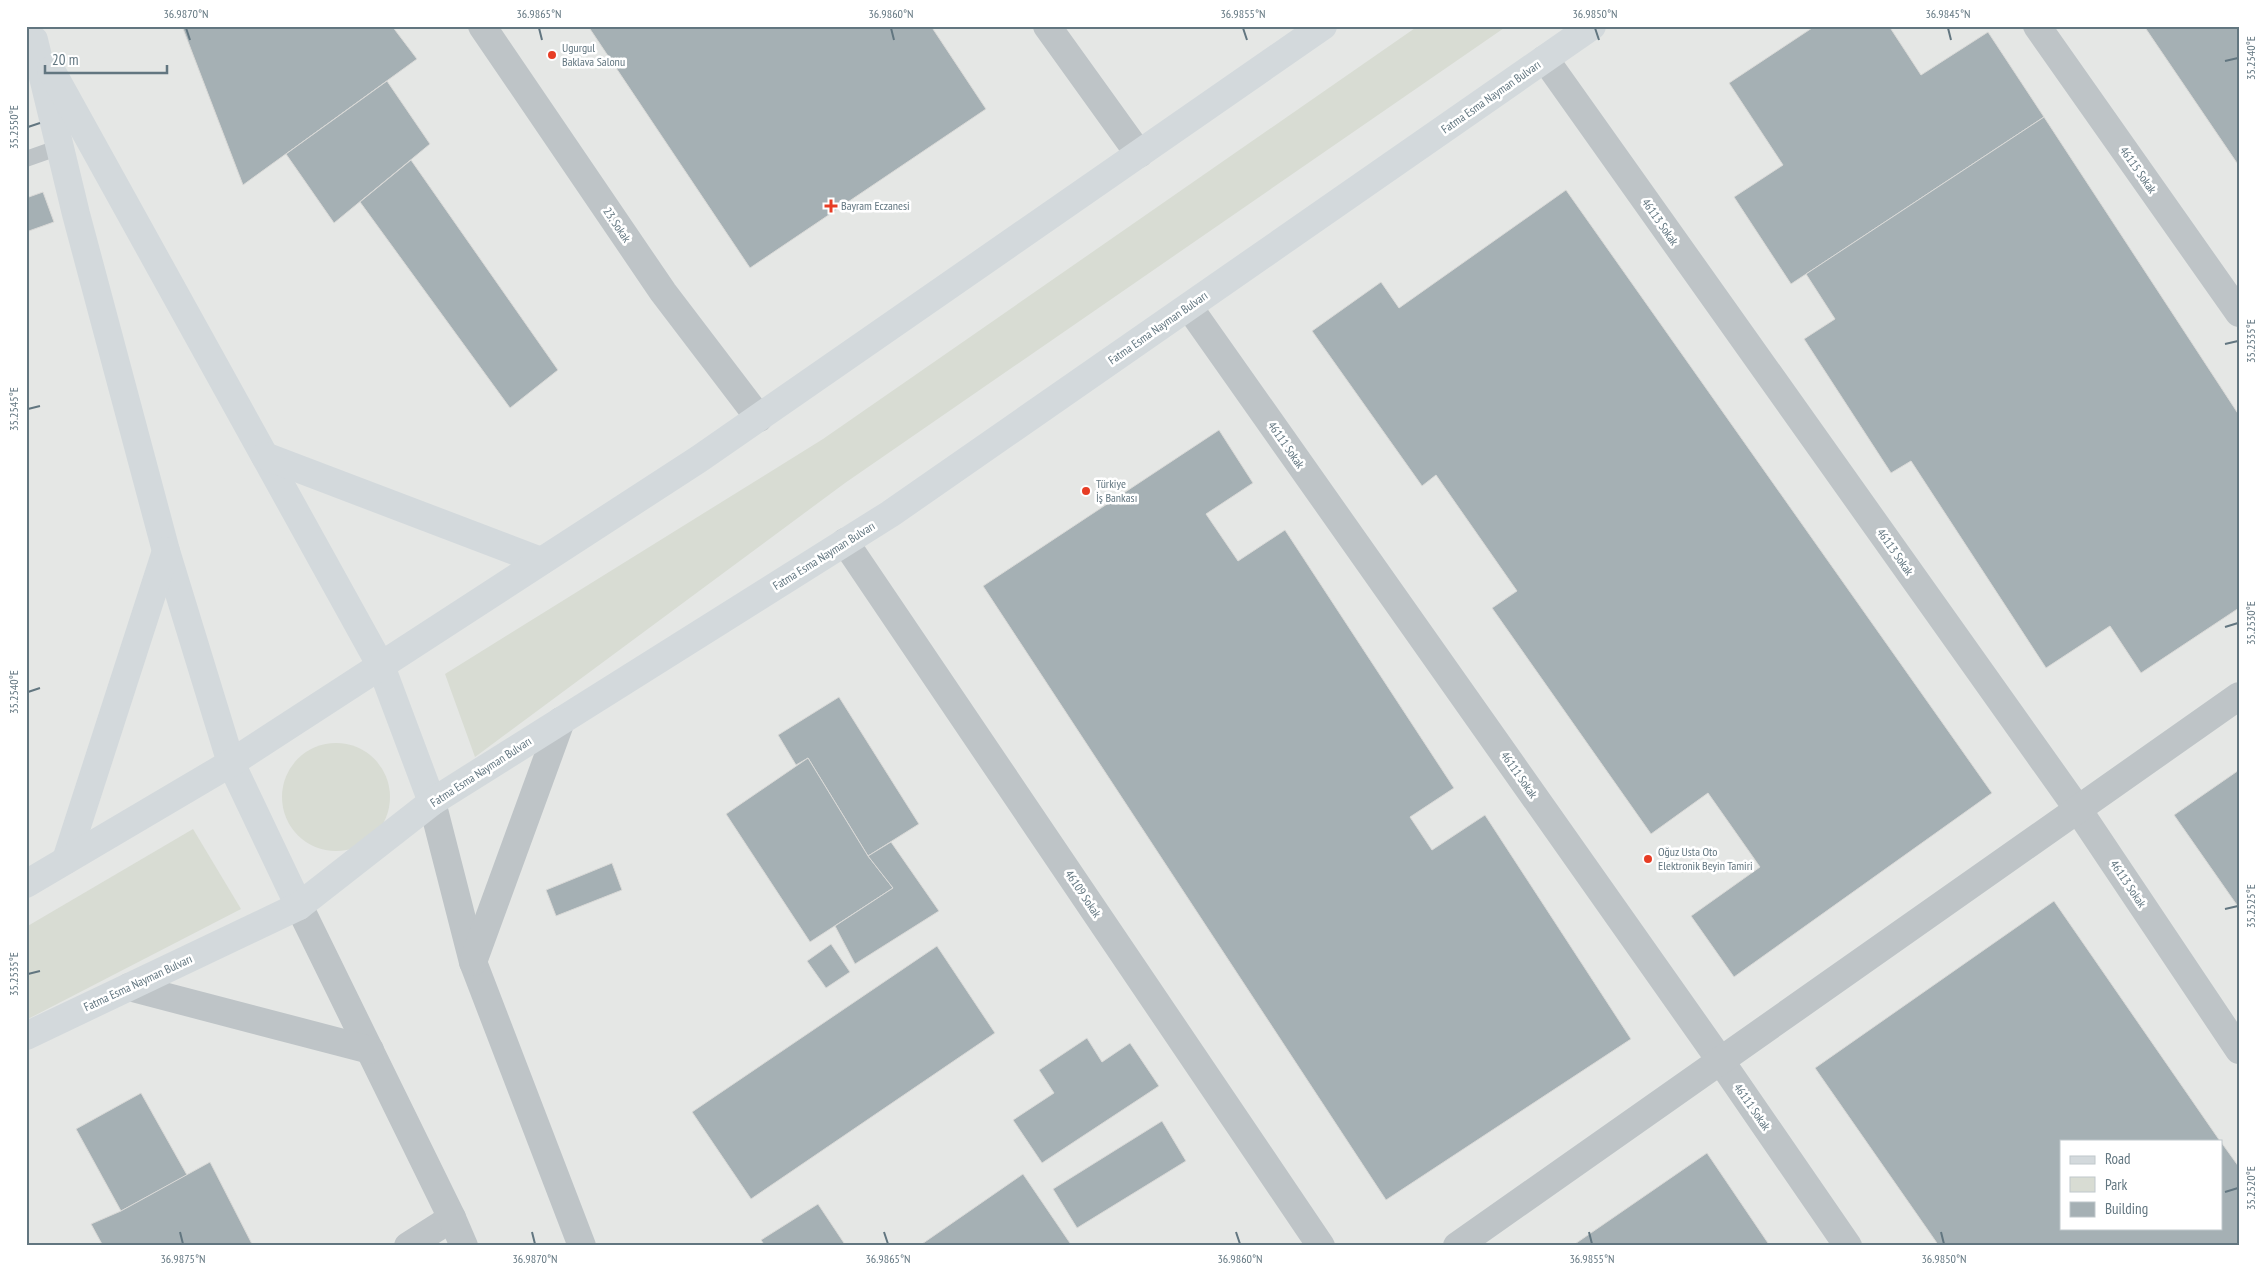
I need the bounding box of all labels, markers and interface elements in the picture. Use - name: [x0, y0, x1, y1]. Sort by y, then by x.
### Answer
- text: 36.9870°N: [163, 6, 209, 21]
- text: 36.9865°N: [516, 6, 562, 21]
- text: 36.9860°N: [868, 6, 914, 21]
- text: 36.9855°N: [1220, 6, 1266, 21]
- text: 36.9850°N: [1572, 6, 1618, 21]
- text: 36.9845°N: [1925, 6, 1971, 21]
- text: 35.2540°E: [2243, 36, 2258, 80]
- place label: Ugurgul Baklava Salonu: [562, 40, 625, 69]
- scale bar: [45, 42, 168, 74]
- marker: Ugurgul Baklava Salonu: [546, 49, 558, 61]
- text: 20 m: [52, 50, 78, 69]
- street label: Fatma Esma Nayman Bulvarı: [1438, 57, 1543, 137]
- text: 35.2550°E: [6, 105, 21, 149]
- street label: 46115 Sokak: [2117, 143, 2160, 196]
- street label: 46113 Sokak: [1639, 195, 1682, 248]
- place label: Bayram Eczanesi: [841, 198, 910, 213]
- marker: Bayram Eczanesi: [825, 200, 837, 212]
- street label: 23. Sokak: [600, 204, 635, 245]
- street label: Fatma Esma Nayman Bulvarı: [1105, 288, 1210, 368]
- text: 35.2535°E: [2243, 319, 2258, 363]
- text: 35.2545°E: [6, 387, 21, 431]
- street label: 46111 Sokak: [1265, 418, 1308, 471]
- place label: Türkiye İş Bankası: [1096, 476, 1137, 505]
- marker: Türkiye İş Bankası: [1080, 485, 1092, 497]
- street label: Fatma Esma Nayman Bulvarı: [770, 518, 878, 593]
- street label: 46113 Sokak: [1874, 525, 1917, 578]
- text: 35.2530°E: [2243, 601, 2258, 645]
- text: 35.2540°E: [6, 670, 21, 714]
- street label: Fatma Esma Nayman Bulvarı: [427, 733, 534, 810]
- street label: 46111 Sokak: [1498, 748, 1541, 801]
- place label: Oğuz Usta Oto Elektronik Beyin Tamiri: [1658, 844, 1753, 873]
- marker: Oğuz Usta Oto Elektronik Beyin Tamiri: [1642, 853, 1654, 865]
- street label: 46113 Sokak: [2107, 857, 2150, 911]
- street label: 46109 Sokak: [1062, 867, 1105, 921]
- text: 35.2525°E: [2243, 884, 2258, 928]
- street label: Fatma Esma Nayman Bulvarı: [81, 951, 194, 1014]
- text: 35.2535°E: [6, 952, 21, 996]
- street label: 46111 Sokak: [1731, 1080, 1774, 1133]
- legend: [2060, 1140, 2222, 1230]
- text: Road: [2105, 1149, 2131, 1168]
- text: 35.2520°E: [2243, 1166, 2258, 1210]
- text: Park: [2105, 1175, 2127, 1194]
- text: Building: [2105, 1199, 2148, 1218]
- text: 36.9875°N: [160, 1251, 206, 1266]
- text: 36.9870°N: [512, 1251, 558, 1266]
- text: 36.9865°N: [865, 1251, 911, 1266]
- text: 36.9860°N: [1217, 1251, 1263, 1266]
- text: 36.9855°N: [1569, 1251, 1615, 1266]
- text: 36.9850°N: [1921, 1251, 1967, 1266]

